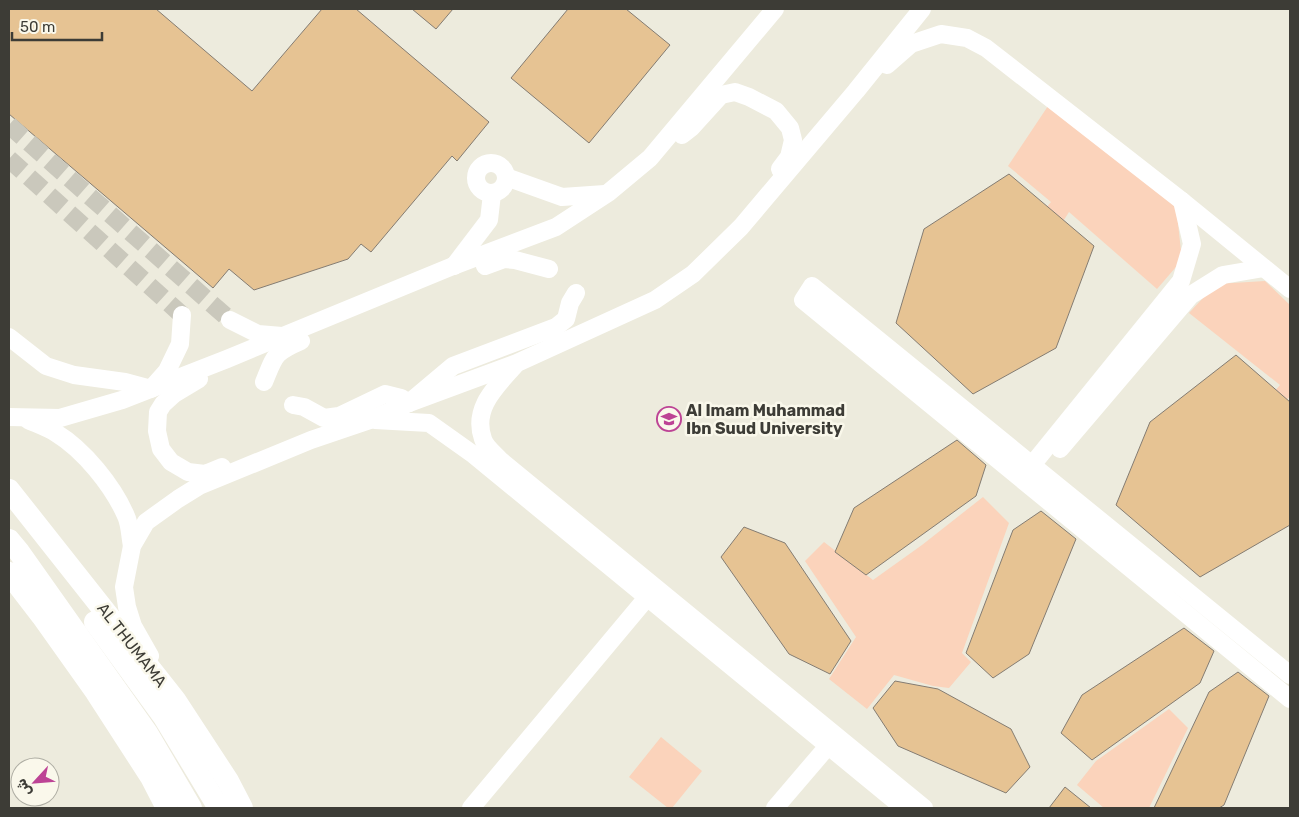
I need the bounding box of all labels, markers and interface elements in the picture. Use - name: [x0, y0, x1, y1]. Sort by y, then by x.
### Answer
- scale bar: [12, 10, 102, 42]
- text: 50 m: [20, 18, 55, 36]
- place label: Al Imam Muhammad Ibn Suud University: [686, 401, 845, 438]
- school or university icon: Al Imam Muhammad Ibn Suud University: [656, 406, 682, 432]
- street label: AL THUMAMA: [93, 599, 171, 691]
- north arrow: [10, 757, 60, 807]
- text: ش: [12, 776, 35, 799]

